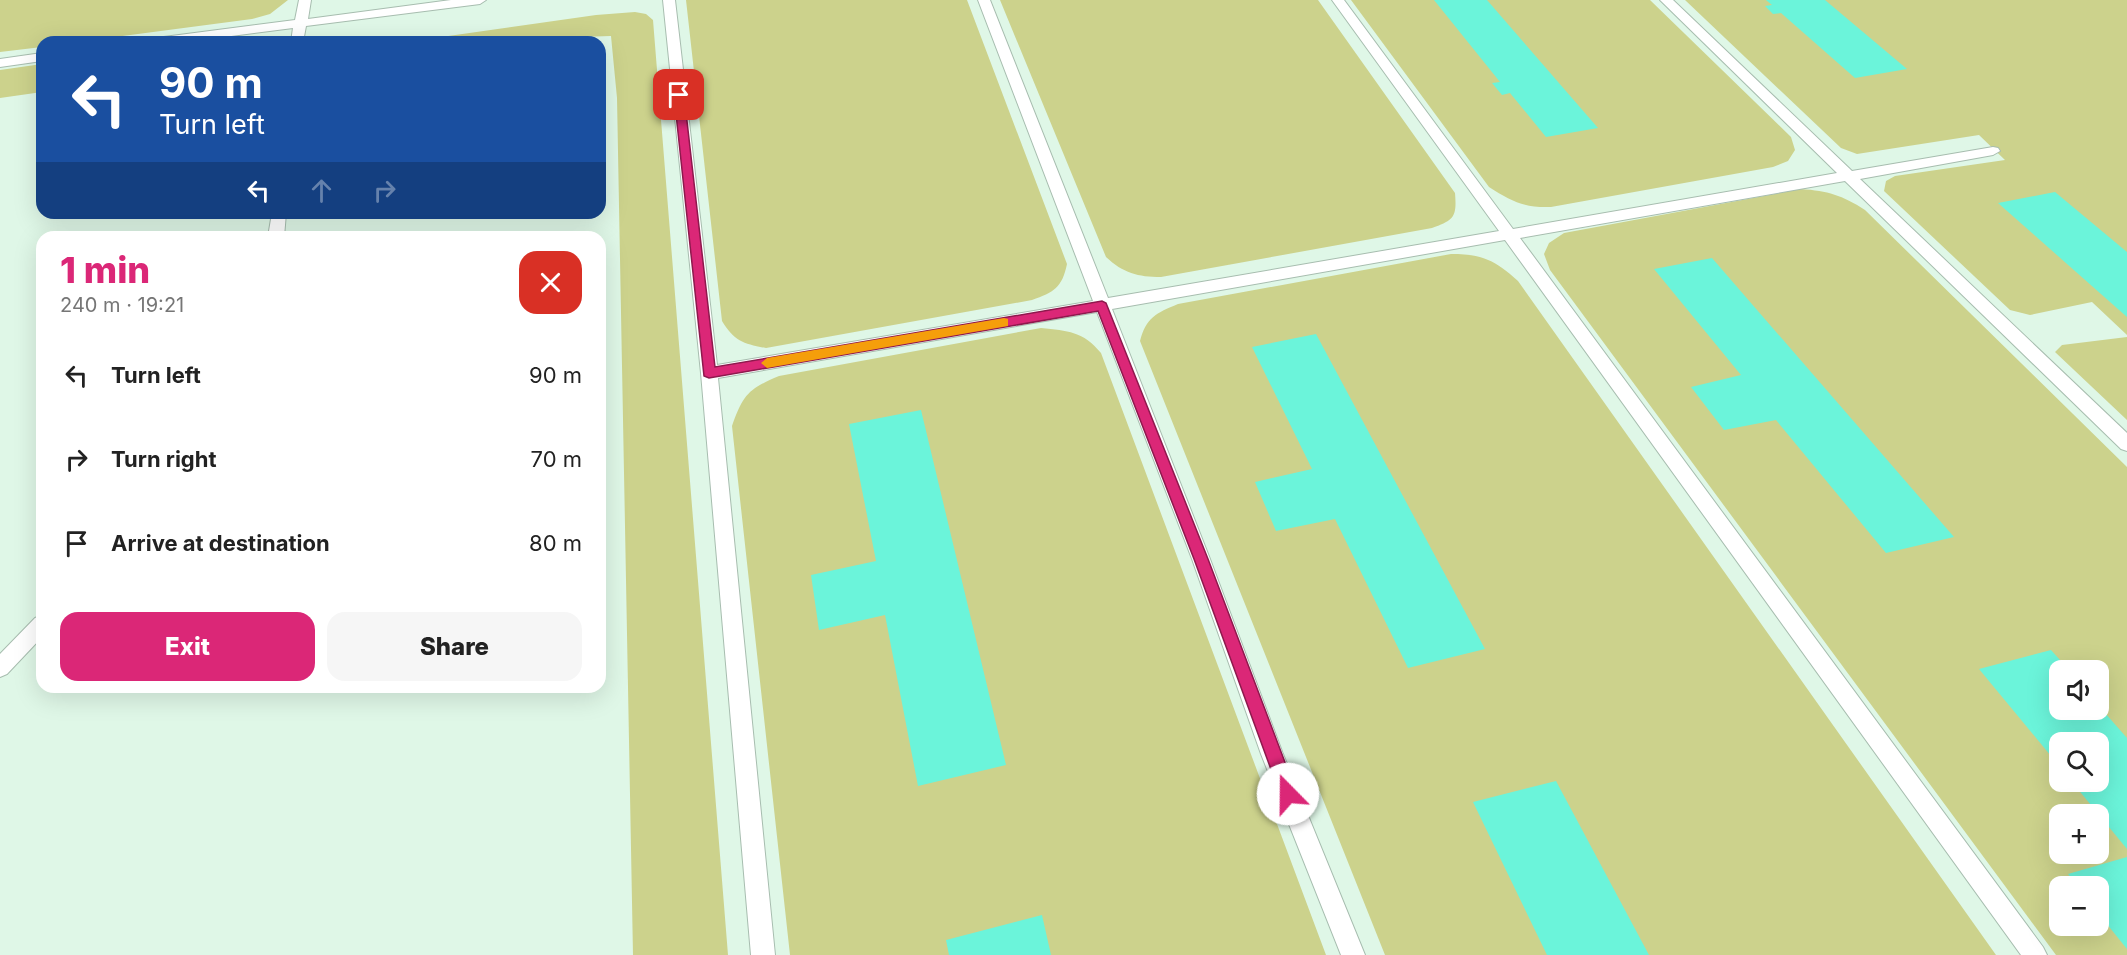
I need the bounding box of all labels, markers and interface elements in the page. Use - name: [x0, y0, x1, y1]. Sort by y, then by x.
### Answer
- text: 90 m: [159, 57, 263, 108]
- icon: left: [60, 60, 138, 138]
- pin: [653, 69, 704, 120]
- icon: arrive: [662, 78, 695, 111]
- text: Turn left: [159, 108, 265, 141]
- icon: left: [242, 174, 275, 207]
- icon: ahead: [305, 174, 338, 207]
- icon: right: [368, 174, 401, 207]
- text: 1 min: [60, 248, 150, 292]
- button: close: [519, 251, 582, 314]
- text: 240 m · 19:21: [60, 293, 184, 317]
- icon: left: [60, 359, 93, 392]
- text: Turn left: [111, 362, 201, 388]
- text: 90 m: [529, 362, 582, 388]
- icon: right: [60, 443, 93, 476]
- text: Turn right: [111, 446, 217, 472]
- text: 70 m: [531, 446, 582, 472]
- icon: arrive: [60, 527, 93, 560]
- text: Arrive at destination: [111, 530, 330, 556]
- text: 80 m: [529, 530, 582, 556]
- button: Exit: [60, 612, 315, 681]
- button: Share: [327, 612, 582, 681]
- map controls: [2049, 660, 2109, 936]
- button: sound: [2049, 660, 2109, 720]
- button: search: [2049, 732, 2109, 792]
- position arrow: [1256, 762, 1320, 826]
- button: +: [2049, 804, 2109, 864]
- button: −: [2049, 876, 2109, 936]

